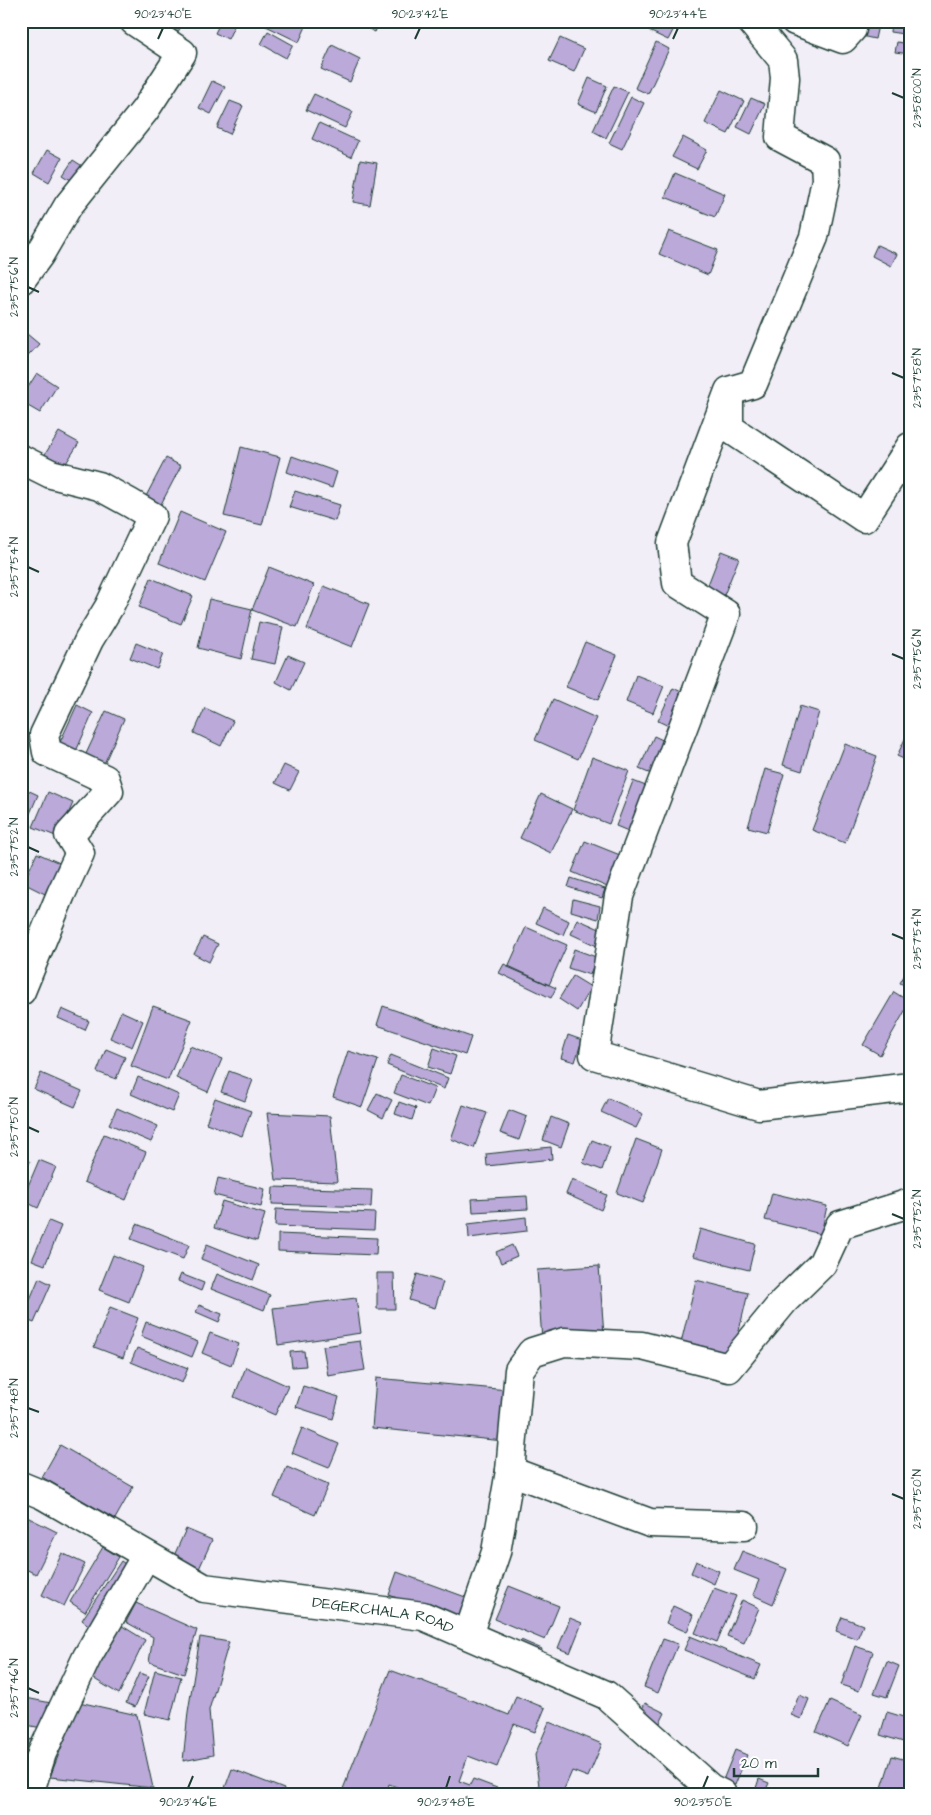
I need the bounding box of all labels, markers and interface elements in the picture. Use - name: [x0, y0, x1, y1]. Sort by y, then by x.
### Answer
- text: 90°23'40"E: [134, 6, 192, 23]
- text: 90°23'42"E: [392, 6, 448, 23]
- text: 90°23'44"E: [649, 6, 707, 23]
- text: 23°58'00"N: [909, 68, 926, 128]
- text: 23°57'56"N: [6, 257, 23, 317]
- text: 23°57'58"N: [909, 347, 926, 408]
- text: 23°57'54"N: [6, 536, 23, 597]
- text: 23°57'56"N: [909, 629, 926, 689]
- text: 23°57'52"N: [6, 817, 23, 877]
- text: 23°57'54"N: [909, 908, 926, 969]
- text: 23°57'50"N: [6, 1097, 23, 1157]
- text: 23°57'52"N: [909, 1189, 926, 1249]
- text: 23°57'48"N: [6, 1378, 23, 1438]
- text: 23°57'50"N: [909, 1469, 926, 1529]
- street label: DEGERCHALA ROAD: [311, 1592, 457, 1639]
- text: 23°57'46"N: [6, 1658, 23, 1718]
- scale bar: [734, 1745, 817, 1777]
- text: 20 m: [741, 1753, 777, 1774]
- text: 90°23'46"E: [159, 1794, 217, 1811]
- text: 90°23'48"E: [417, 1794, 475, 1811]
- text: 90°23'50"E: [674, 1794, 732, 1811]

